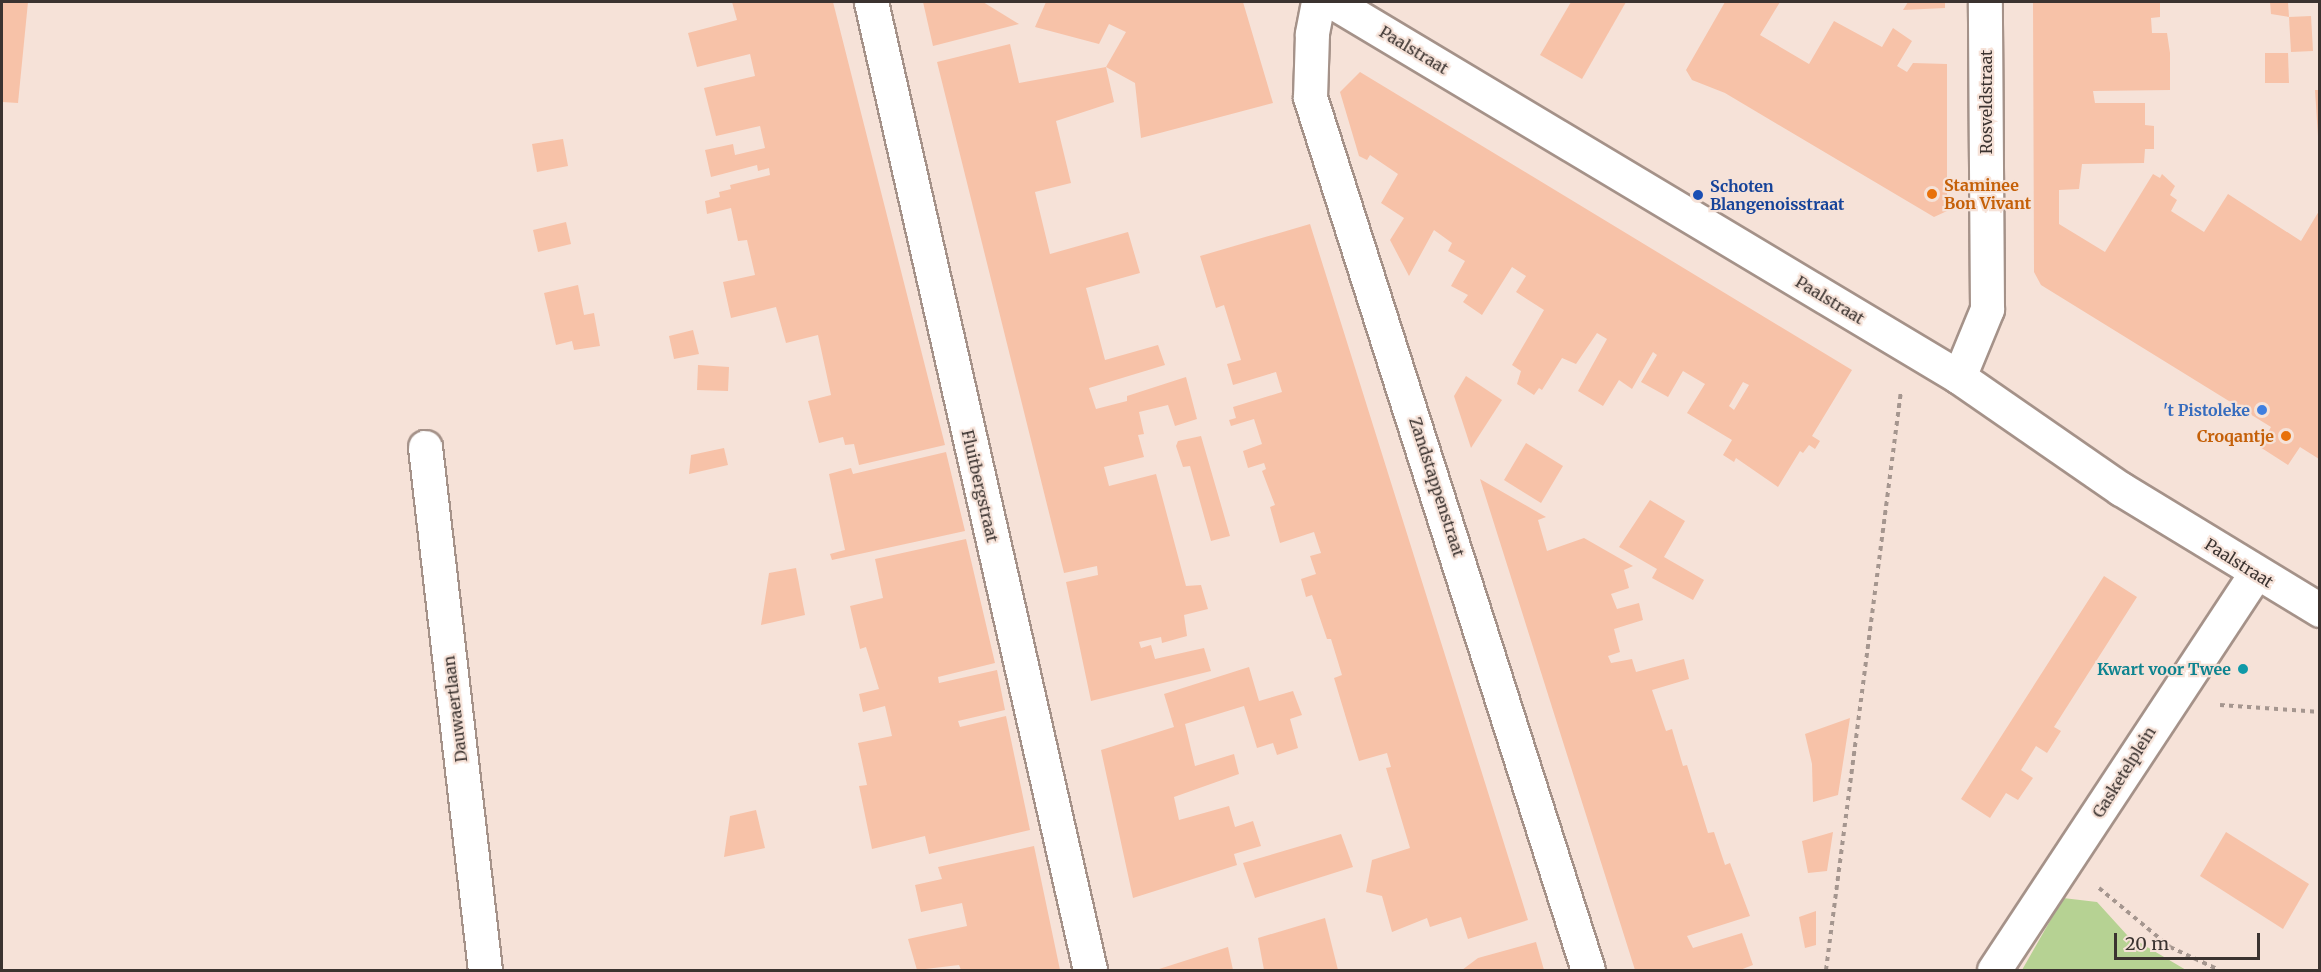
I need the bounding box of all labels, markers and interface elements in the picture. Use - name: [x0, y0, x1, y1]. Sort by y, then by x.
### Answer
- street label: Paalstraat: [1376, 22, 1452, 78]
- street label: Rosveldstraat: [1976, 50, 1996, 154]
- place label: Staminee Bon Vivant: [1944, 175, 2031, 213]
- place label: Schoten Blangenoisstraat: [1710, 176, 1845, 214]
- marker: Staminee Bon Vivant: [1925, 187, 1939, 201]
- marker: Schoten Blangenoisstraat: [1691, 188, 1705, 202]
- street label: Paalstraat: [1792, 272, 1868, 328]
- place label: 't Pistoleke: [2163, 400, 2250, 420]
- marker: 't Pistoleke: [2255, 403, 2269, 417]
- street label: Zandstappenstraat: [1405, 415, 1469, 559]
- place label: Croqantje: [2197, 426, 2274, 446]
- street label: Fluitbergstraat: [958, 428, 1002, 544]
- marker: Croqantje: [2279, 429, 2293, 443]
- street label: Paalstraat: [2201, 534, 2277, 592]
- street label: Dauwaertlaan: [439, 655, 471, 763]
- place label: Kwart voor Twee: [2097, 659, 2231, 679]
- marker: Kwart voor Twee: [2236, 662, 2250, 676]
- street label: Gasketelplein: [2088, 723, 2160, 821]
- scale bar: [2117, 921, 2262, 959]
- text: 20 m: [2125, 932, 2169, 955]

